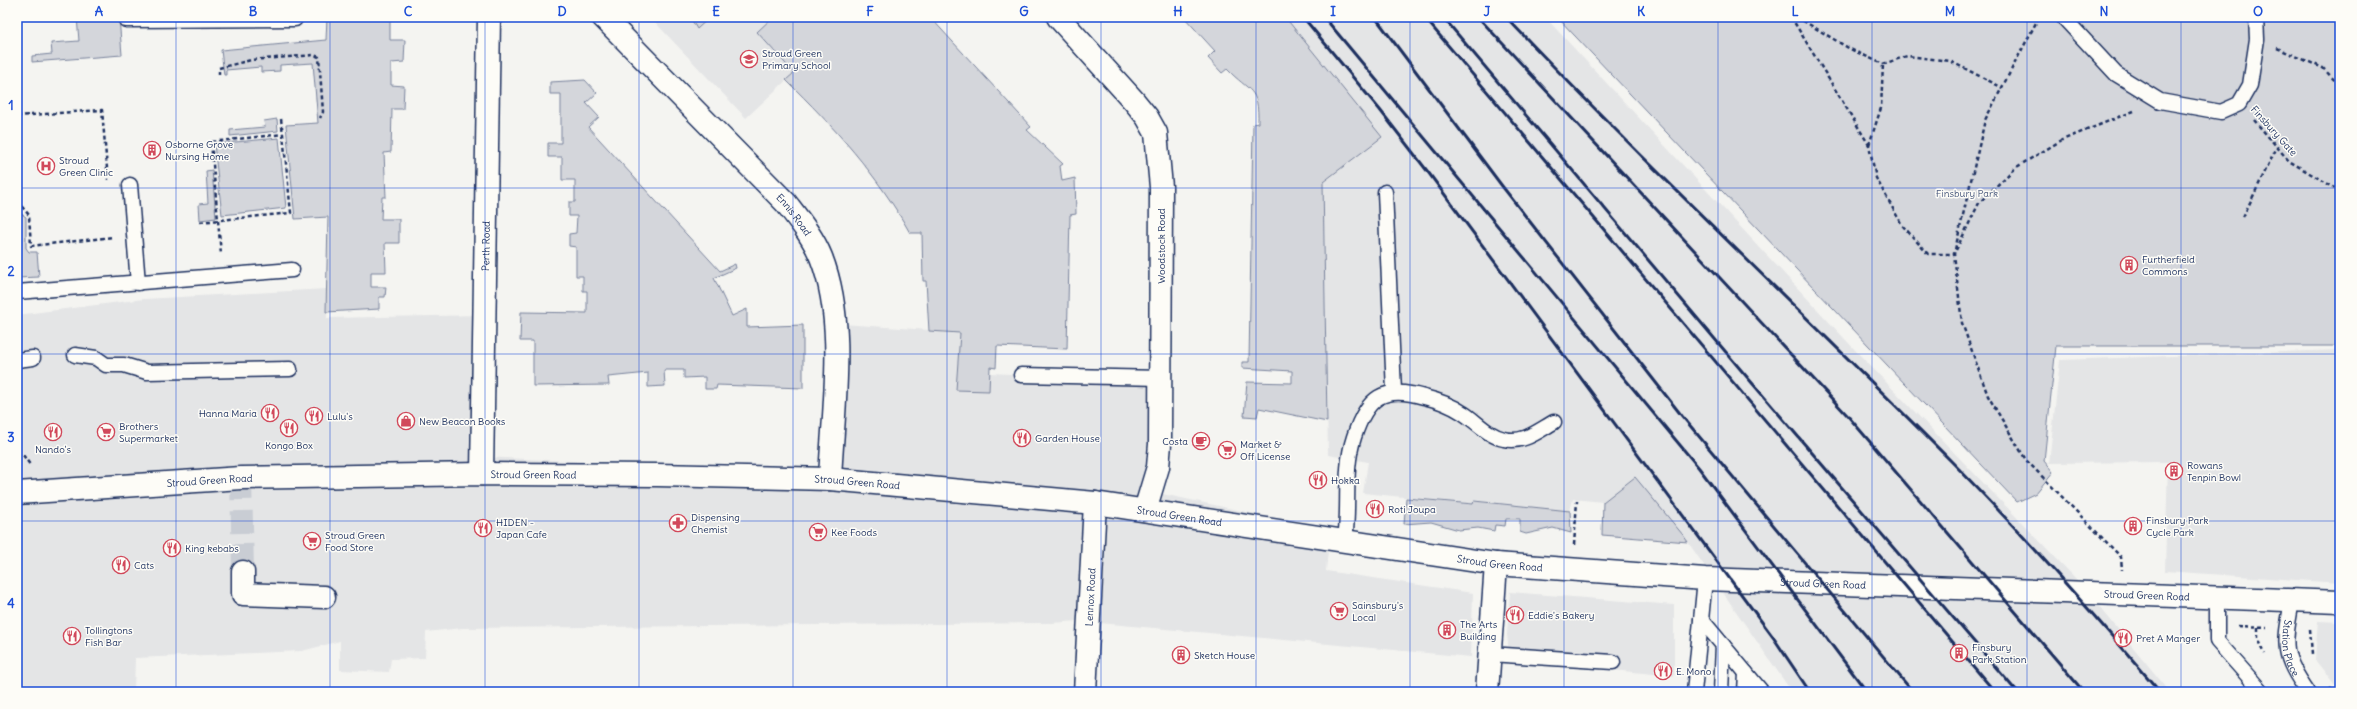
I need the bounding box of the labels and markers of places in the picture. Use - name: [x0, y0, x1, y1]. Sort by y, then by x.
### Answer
- place label: Stroud Green Primary School: [762, 47, 831, 72]
- school or university icon: Stroud Green Primary School: [739, 49, 759, 69]
- place label: Osborne Grove Nursing Home: [165, 138, 233, 163]
- building icon: Osborne Grove Nursing Home: [142, 140, 162, 160]
- place label: Stroud Green Clinic: [59, 154, 113, 179]
- hospital icon: Stroud Green Clinic: [36, 156, 56, 176]
- place label: Furtherfield Commons: [2142, 253, 2195, 278]
- building icon: Furtherfield Commons: [2119, 255, 2139, 275]
- restaurant icon: Hanna Maria: [260, 403, 280, 423]
- restaurant icon: Lulu's: [304, 406, 324, 426]
- place label: Hanna Maria: [199, 407, 257, 420]
- place label: Lulu's: [327, 410, 353, 423]
- shop icon: New Beacon Books: [396, 411, 416, 431]
- place label: New Beacon Books: [419, 415, 506, 428]
- restaurant icon: Kongo Box: [279, 418, 299, 438]
- place label: Brothers Supermarket: [119, 420, 179, 445]
- restaurant icon: Nando's: [43, 422, 63, 442]
- supermarket icon: Brothers Supermarket: [96, 422, 116, 442]
- restaurant icon: Garden House: [1012, 428, 1032, 448]
- cafe icon: Costa: [1191, 431, 1211, 451]
- place label: Garden House: [1035, 432, 1100, 445]
- place label: Costa: [1162, 435, 1188, 448]
- place label: Market & Off License: [1240, 438, 1290, 463]
- place label: Kongo Box: [265, 439, 313, 452]
- supermarket icon: Market & Off License: [1217, 440, 1237, 460]
- place label: Nando's: [35, 443, 72, 456]
- place label: Rowans Tenpin Bowl: [2187, 459, 2241, 484]
- building icon: Rowans Tenpin Bowl: [2164, 461, 2184, 481]
- restaurant icon: Hokka: [1308, 470, 1328, 490]
- place label: Hokka: [1331, 474, 1360, 487]
- restaurant icon: Roti Joupa: [1365, 499, 1385, 519]
- place label: Roti Joupa: [1388, 503, 1436, 516]
- place label: Dispensing Chemist: [691, 511, 740, 536]
- pharmacy icon: Dispensing Chemist: [668, 513, 688, 533]
- place label: Finsbury Park Cycle Park: [2146, 514, 2208, 539]
- place label: HIDEN - Japan Cafe: [496, 516, 547, 541]
- building icon: Finsbury Park Cycle Park: [2123, 516, 2143, 536]
- restaurant icon: HIDEN - Japan Cafe: [473, 518, 493, 538]
- supermarket icon: Kee Foods: [808, 522, 828, 542]
- place label: Kee Foods: [831, 526, 877, 539]
- place label: Stroud Green Food Store: [325, 529, 385, 554]
- supermarket icon: Stroud Green Food Store: [302, 531, 322, 551]
- restaurant icon: King kebabs: [162, 538, 182, 558]
- place label: King kebabs: [185, 542, 239, 555]
- restaurant icon: Cats: [111, 555, 131, 575]
- place label: Cats: [134, 559, 155, 572]
- place label: Sainsbury's Local: [1352, 599, 1404, 624]
- supermarket icon: Sainsbury's Local: [1329, 601, 1349, 621]
- restaurant icon: Eddie's Bakery: [1505, 605, 1525, 625]
- place label: Eddie's Bakery: [1528, 609, 1594, 622]
- place label: The Arts Building: [1460, 618, 1498, 643]
- building icon: The Arts Building: [1437, 620, 1457, 640]
- place label: Tollingtons Fish Bar: [85, 624, 133, 649]
- restaurant icon: Tollingtons Fish Bar: [62, 626, 82, 646]
- restaurant icon: Pret A Manger: [2113, 628, 2133, 648]
- place label: Pret A Manger: [2136, 632, 2200, 645]
- place label: Finsbury Park Station: [1972, 641, 2027, 666]
- building icon: Finsbury Park Station: [1949, 643, 1969, 663]
- building icon: Sketch House: [1171, 645, 1191, 665]
- place label: Sketch House: [1194, 649, 1255, 662]
- restaurant icon: E. Mono: [1653, 661, 1673, 681]
- place label: E. Mono: [1676, 665, 1712, 678]

